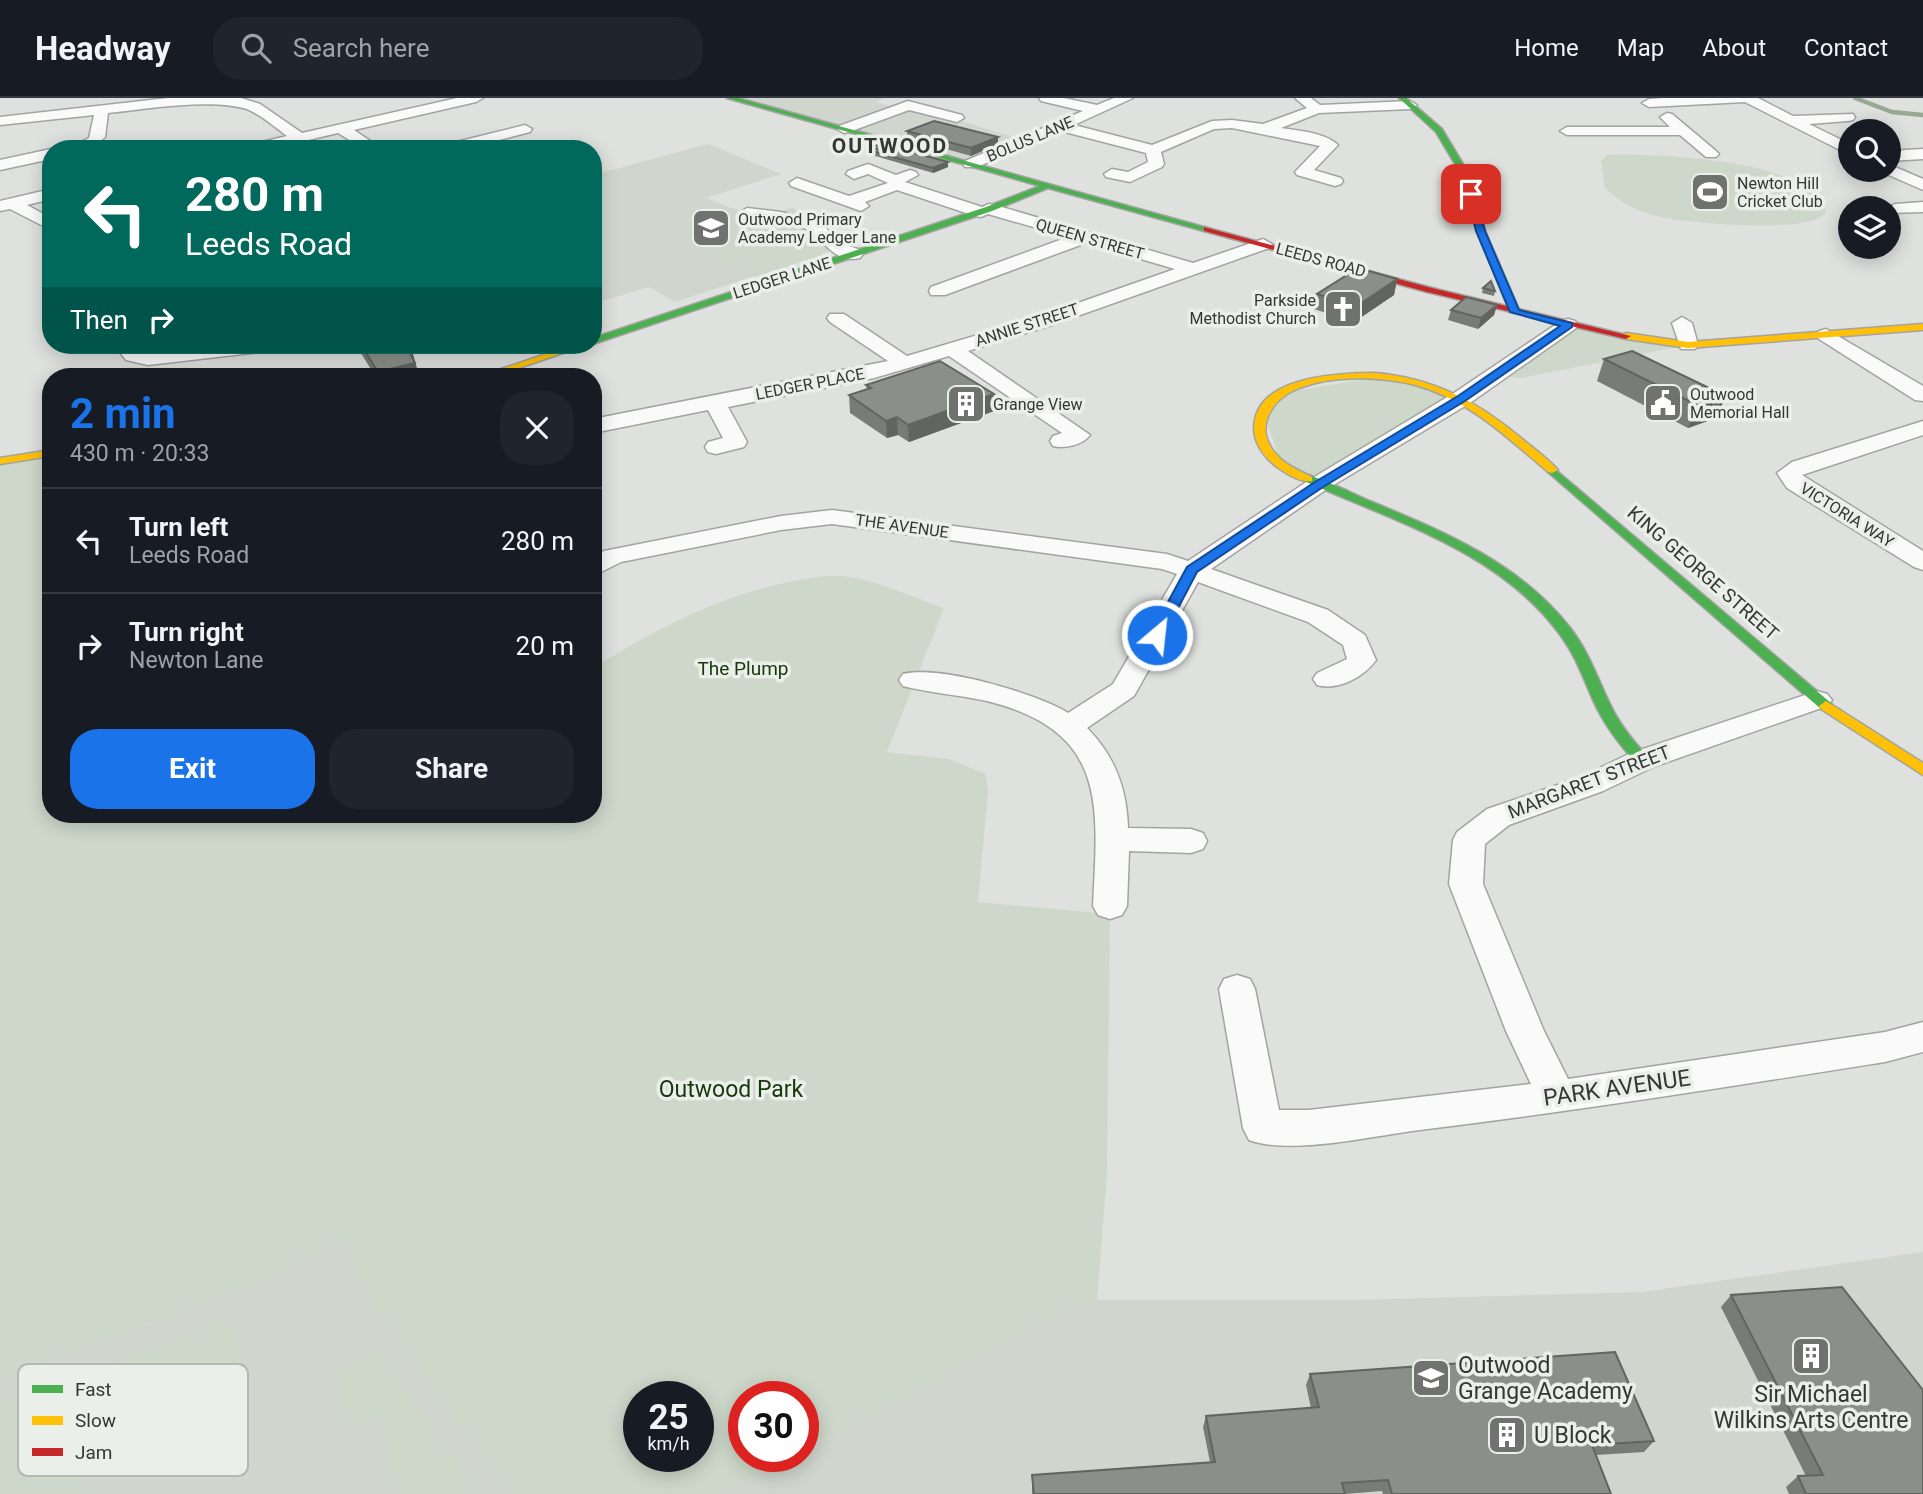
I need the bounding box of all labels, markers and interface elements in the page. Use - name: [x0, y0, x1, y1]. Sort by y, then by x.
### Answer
- search box: [213, 17, 703, 80]
- text: Headway: [35, 29, 171, 68]
- icon: search: [237, 29, 275, 67]
- text: Search here: [293, 33, 429, 63]
- text: Home: [1514, 34, 1579, 62]
- text: Map: [1617, 34, 1664, 62]
- text: About: [1702, 34, 1766, 62]
- text: Contact: [1804, 34, 1888, 62]
- street label: BOLUS LANE: [984, 112, 1076, 166]
- map controls: [1838, 119, 1901, 259]
- button: search: [1838, 119, 1901, 182]
- district label: OUTWOOD: [832, 134, 948, 158]
- pin: [1441, 164, 1501, 224]
- text: 280 m: [185, 166, 324, 223]
- icon: left: [70, 168, 161, 259]
- sports icon: Newton Hill Cricket Club: [1689, 171, 1731, 213]
- place label: Newton Hill Cricket Club: [1737, 174, 1823, 211]
- icon: arrive: [1452, 175, 1490, 213]
- button: layers: [1838, 196, 1901, 259]
- school or university icon: Outwood Primary Academy Ledger Lane: [690, 207, 732, 249]
- place label: Outwood Primary Academy Ledger Lane: [738, 210, 896, 247]
- street label: QUEEN STREET: [1034, 214, 1147, 264]
- text: Leeds Road: [185, 225, 352, 263]
- street label: LEEDS ROAD: [1274, 239, 1368, 281]
- street label: LEDGER LANE: [731, 253, 833, 303]
- church icon: Parkside Methodist Church: [1322, 288, 1364, 330]
- place label: Parkside Methodist Church: [1189, 291, 1316, 328]
- street label: ANNIE STREET: [973, 299, 1081, 351]
- icon: right: [142, 301, 180, 339]
- text: Then: [70, 305, 128, 335]
- street label: LEDGER PLACE: [754, 364, 866, 404]
- public building icon: Outwood Memorial Hall: [1642, 382, 1684, 424]
- building icon: Grange View: [945, 383, 987, 425]
- place label: Outwood Memorial Hall: [1690, 385, 1789, 422]
- text: 2 min: [70, 389, 176, 438]
- button: close: [500, 391, 574, 465]
- place label: Grange View: [993, 395, 1083, 414]
- text: 430 m · 20:33: [70, 440, 209, 467]
- street label: VICTORIA WAY: [1797, 479, 1898, 552]
- street label: KING GEORGE STREET: [1623, 501, 1783, 645]
- street label: THE AVENUE: [854, 510, 950, 542]
- text: Turn left: [129, 512, 228, 542]
- icon: left: [70, 522, 108, 560]
- text: 280 m: [501, 526, 574, 556]
- text: Leeds Road: [129, 542, 249, 569]
- position arrow: [1120, 598, 1194, 672]
- text: Turn right: [129, 617, 244, 647]
- icon: right: [70, 627, 108, 665]
- text: 20 m: [516, 631, 574, 661]
- text: Newton Lane: [129, 647, 264, 674]
- park label: The Plump: [697, 657, 789, 680]
- button: Exit: [70, 729, 315, 809]
- button: Share: [329, 729, 574, 809]
- street label: MARGARET STREET: [1505, 740, 1673, 824]
- street label: PARK AVENUE: [1542, 1064, 1692, 1112]
- park label: Outwood Park: [659, 1076, 804, 1103]
- building icon: Sir Michael Wilkins Arts Centre: [1790, 1335, 1832, 1377]
- place label: Outwood Grange Academy: [1458, 1352, 1633, 1405]
- school or university icon: Outwood Grange Academy: [1410, 1357, 1452, 1399]
- legend: [18, 1364, 248, 1476]
- text: Fast: [75, 1378, 112, 1401]
- speed limit sign: 30: [728, 1381, 819, 1472]
- place label: Sir Michael Wilkins Arts Centre: [1714, 1381, 1908, 1434]
- text: 25: [648, 1397, 689, 1438]
- text: Slow: [75, 1409, 116, 1432]
- building icon: U Block: [1486, 1414, 1528, 1456]
- place label: U Block: [1534, 1422, 1612, 1449]
- text: km/h: [647, 1433, 690, 1454]
- text: Jam: [75, 1441, 112, 1464]

